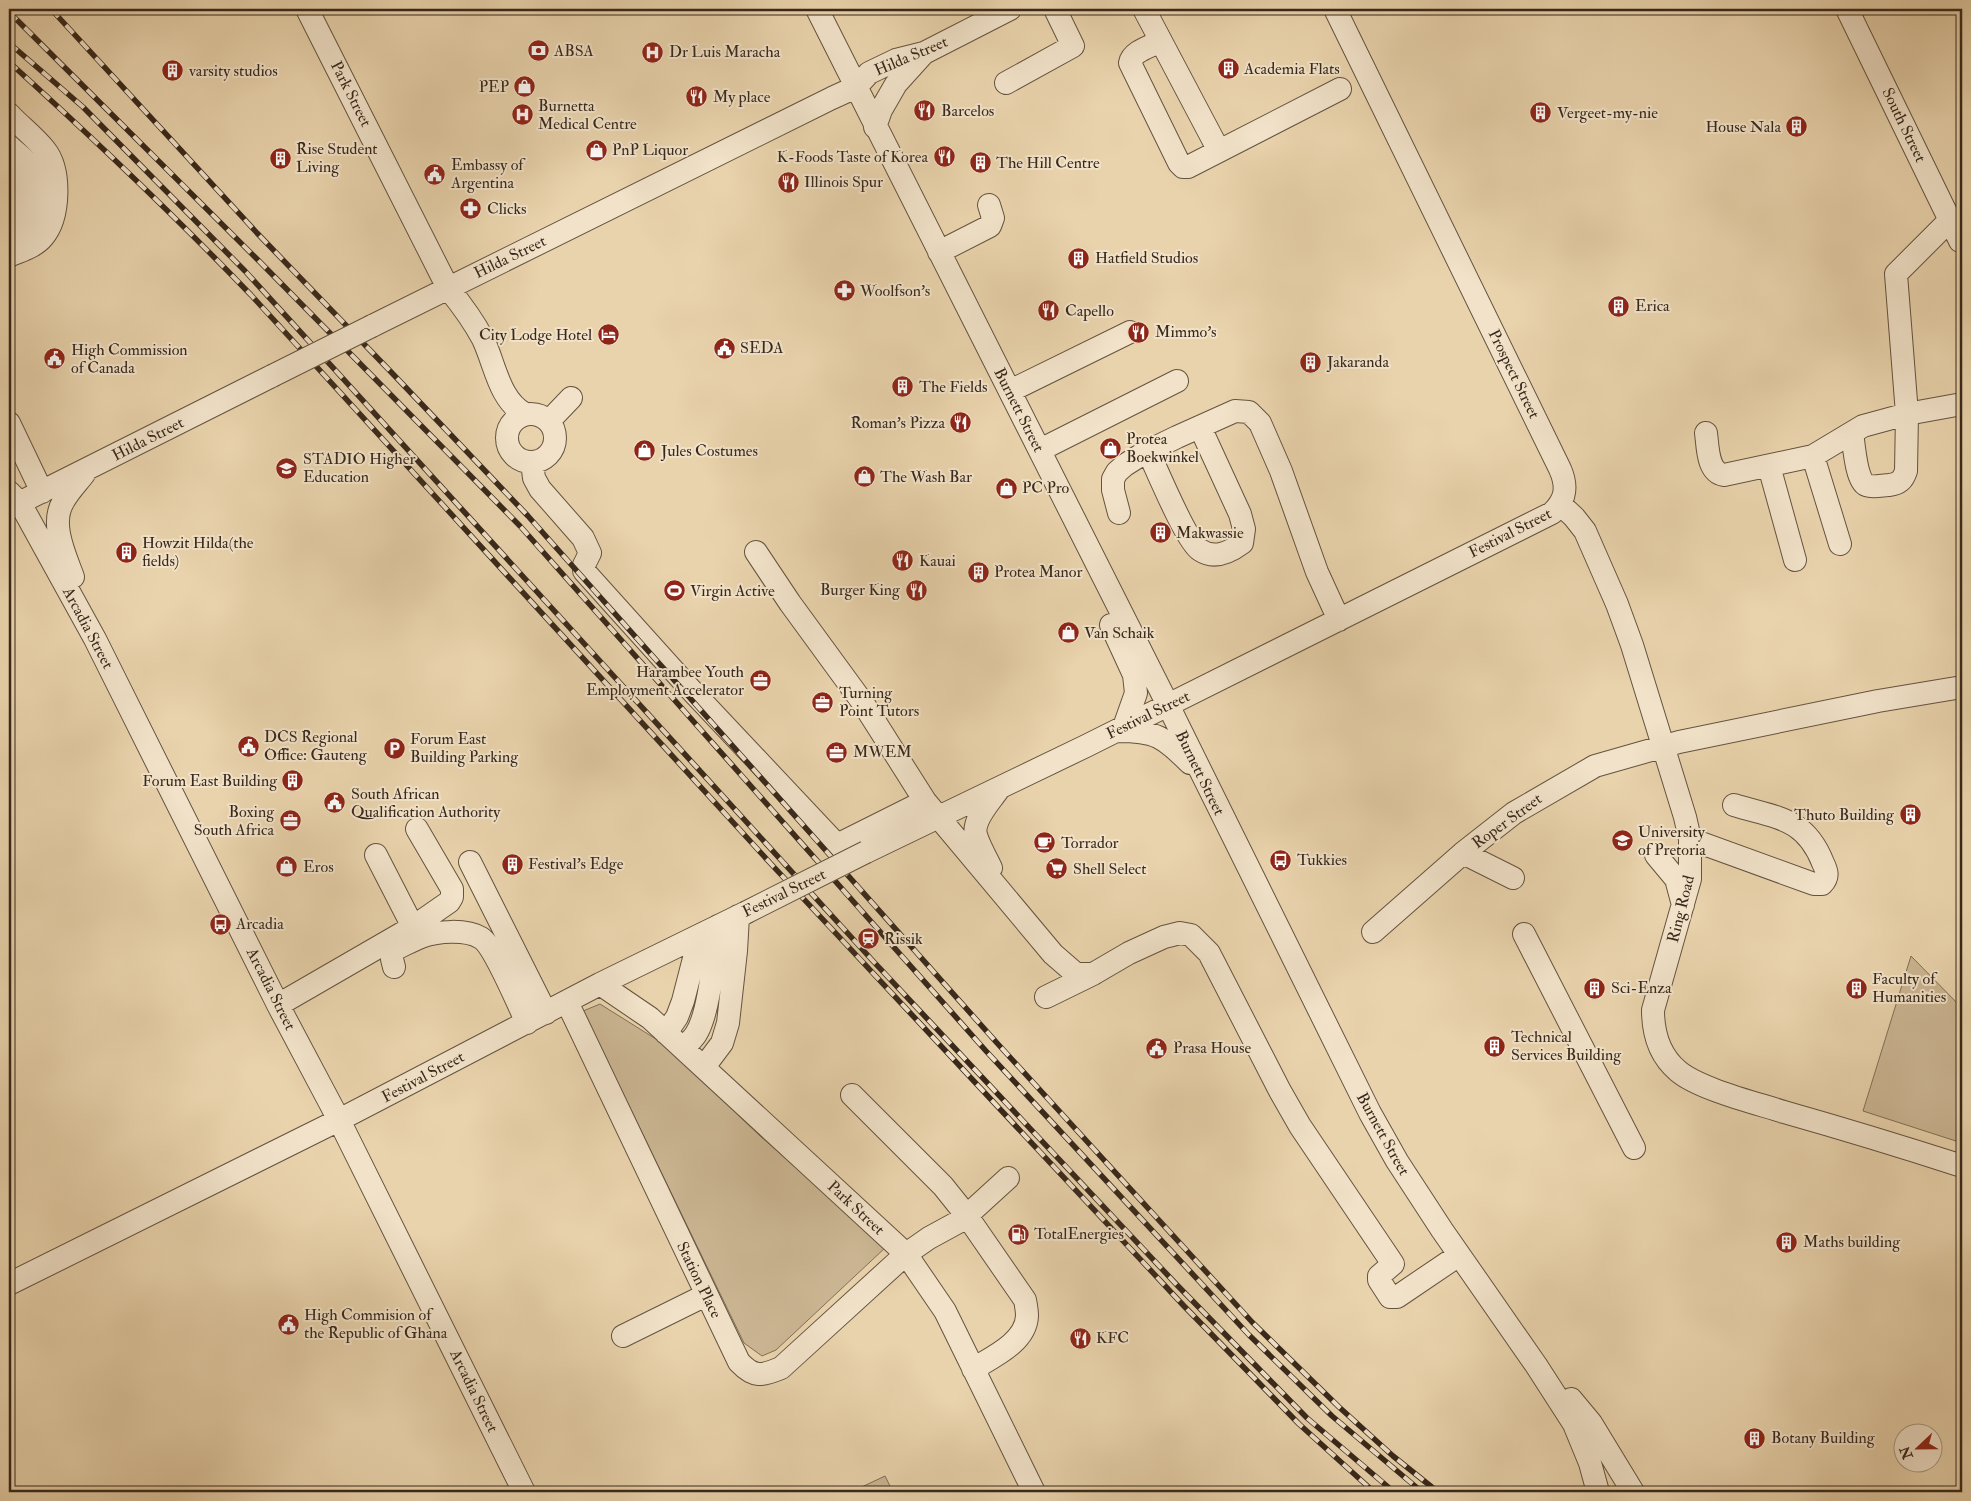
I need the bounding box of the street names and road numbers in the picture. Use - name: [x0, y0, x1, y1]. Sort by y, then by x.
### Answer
- street label: Hilda Street: [871, 32, 951, 80]
- street label: Park Street: [326, 58, 376, 130]
- street label: South Street: [1877, 85, 1931, 165]
- street label: Hilda Street: [471, 231, 549, 283]
- street label: Prospect Street: [1483, 326, 1544, 422]
- street label: Burnett Street: [989, 364, 1049, 456]
- street label: Hilda Street: [109, 412, 187, 466]
- street label: Festival Street: [1465, 504, 1555, 562]
- street label: Arcadia Street: [58, 583, 118, 672]
- street label: Festival Street: [1103, 686, 1193, 744]
- street label: Burnett Street: [1171, 727, 1229, 819]
- street label: Roper Street: [1468, 789, 1546, 854]
- street label: Festival Street: [739, 864, 829, 922]
- street label: Ring Road: [1663, 873, 1699, 945]
- street label: Arcadia Street: [241, 944, 300, 1034]
- street label: Festival Street: [378, 1047, 468, 1107]
- street label: Burnett Street: [1352, 1089, 1414, 1179]
- street label: Park Street: [823, 1176, 889, 1240]
- street label: Station Place: [672, 1239, 726, 1322]
- street label: Arcadia Street: [445, 1345, 503, 1436]

